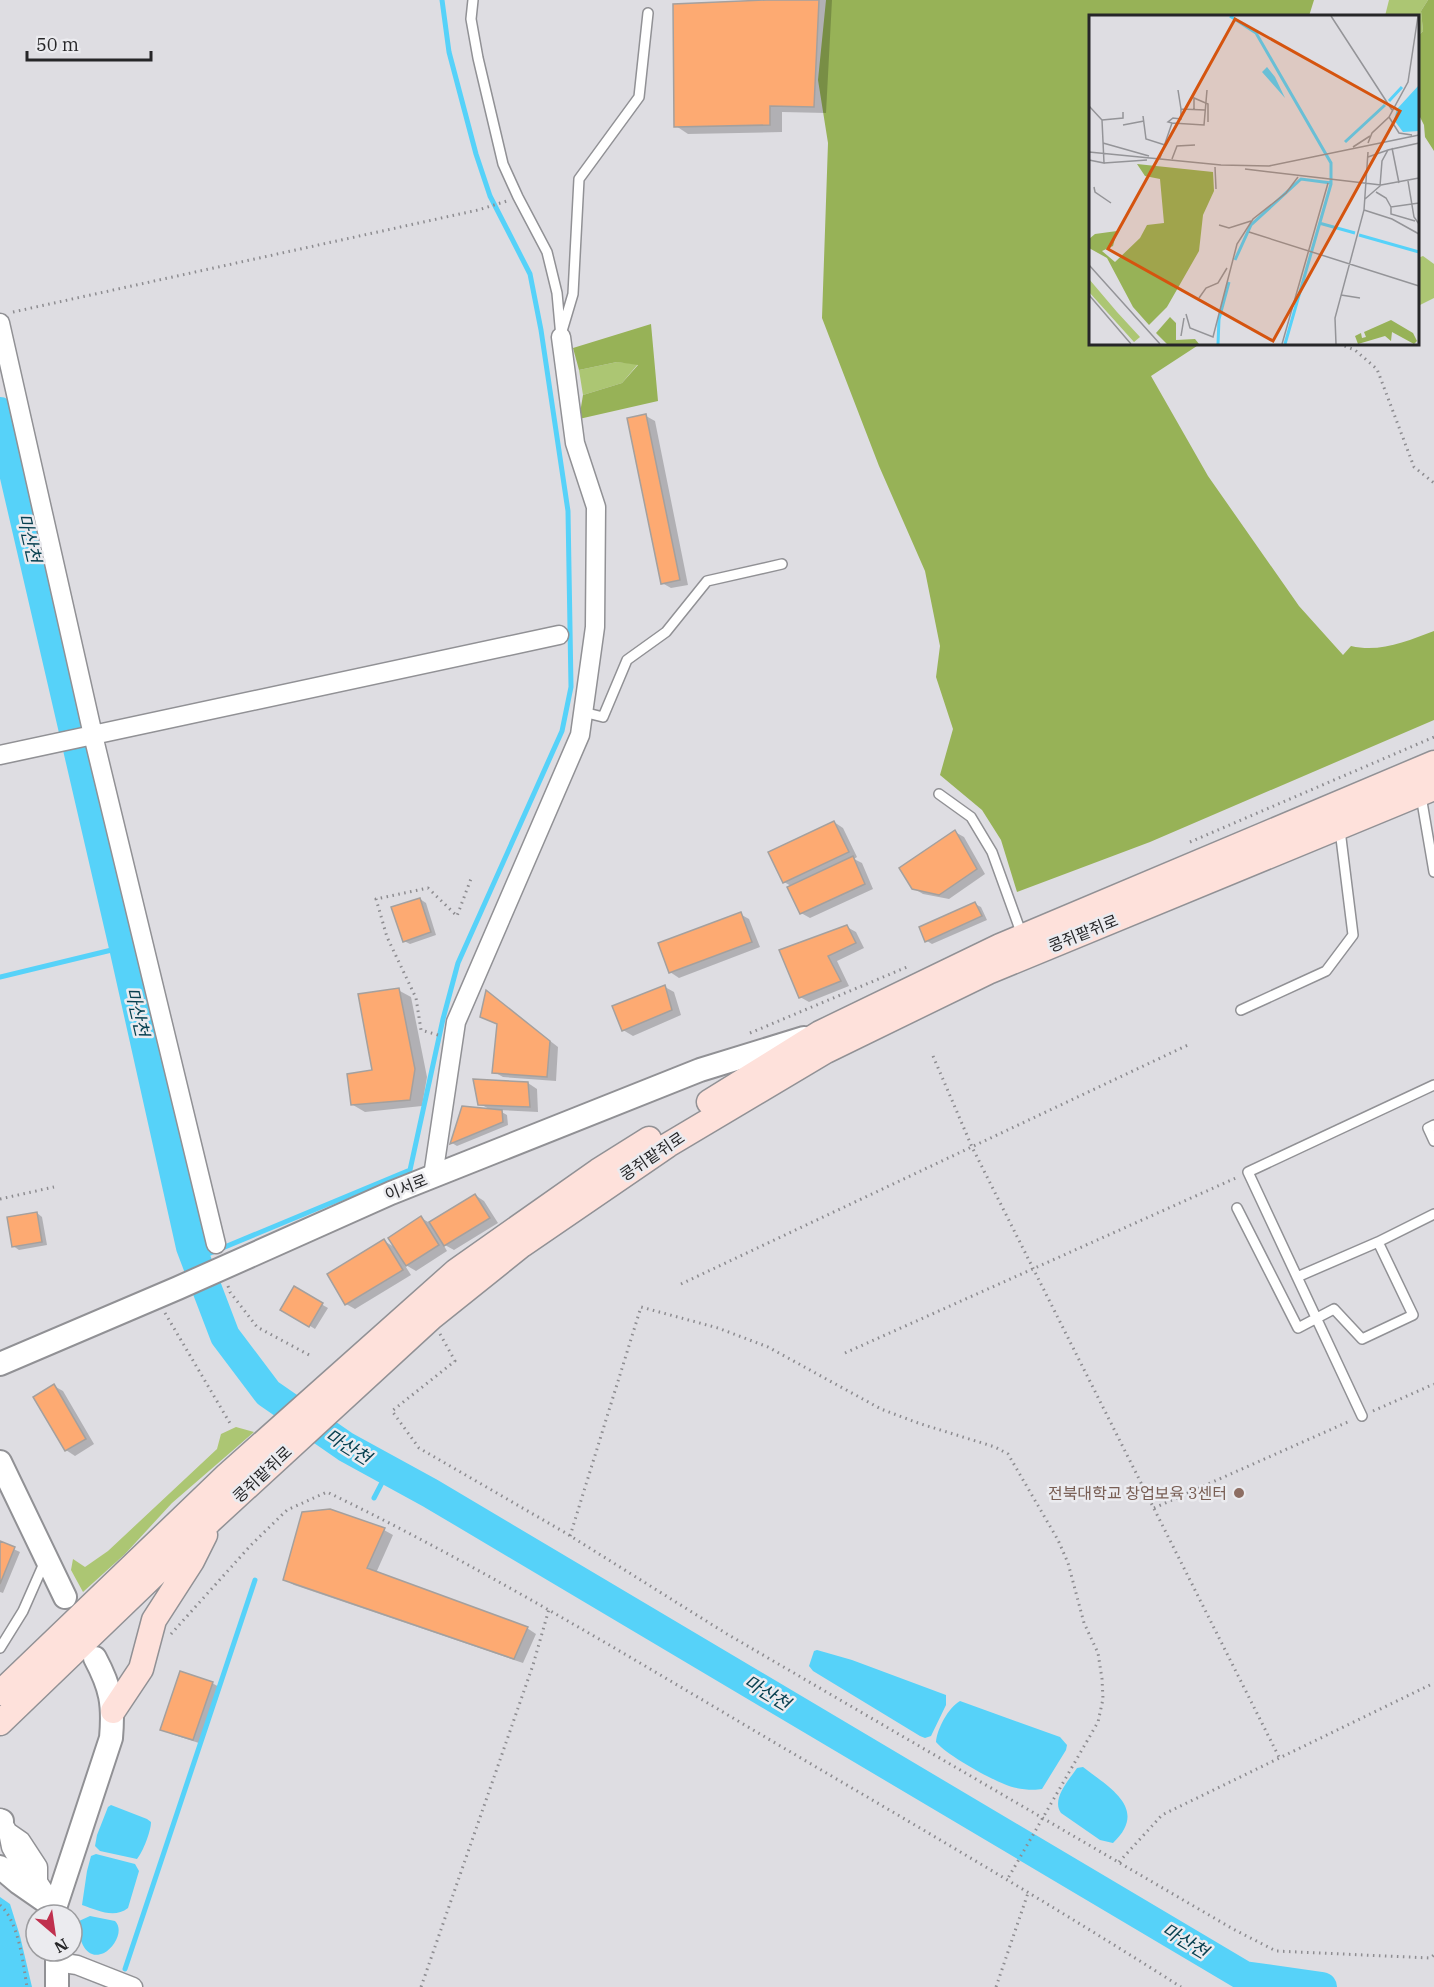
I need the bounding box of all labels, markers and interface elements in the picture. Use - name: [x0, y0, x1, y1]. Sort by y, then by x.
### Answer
- inset map: [1089, 15, 1419, 345]
- scale bar: [27, 24, 152, 62]
- text: 50 m: [36, 33, 79, 56]
- water label: 마산천: [13, 511, 47, 567]
- street label: 콩쥐팥쥐로: [1045, 910, 1121, 956]
- water label: 마산천: [121, 985, 155, 1041]
- street label: 콩쥐팥쥐로: [616, 1127, 688, 1185]
- street label: 이서로: [382, 1169, 430, 1205]
- water label: 마산천: [321, 1424, 377, 1471]
- street label: 콩쥐팥쥐로: [228, 1441, 296, 1506]
- place label: 전북대학교 창업보육 3센터: [1048, 1483, 1227, 1503]
- marker: 전북대학교 창업보육 3센터: [1232, 1486, 1246, 1500]
- water label: 마산천: [740, 1670, 797, 1716]
- north arrow: [24, 1903, 84, 1963]
- water label: 마산천: [1158, 1918, 1215, 1964]
- text: N: [51, 1934, 72, 1958]

